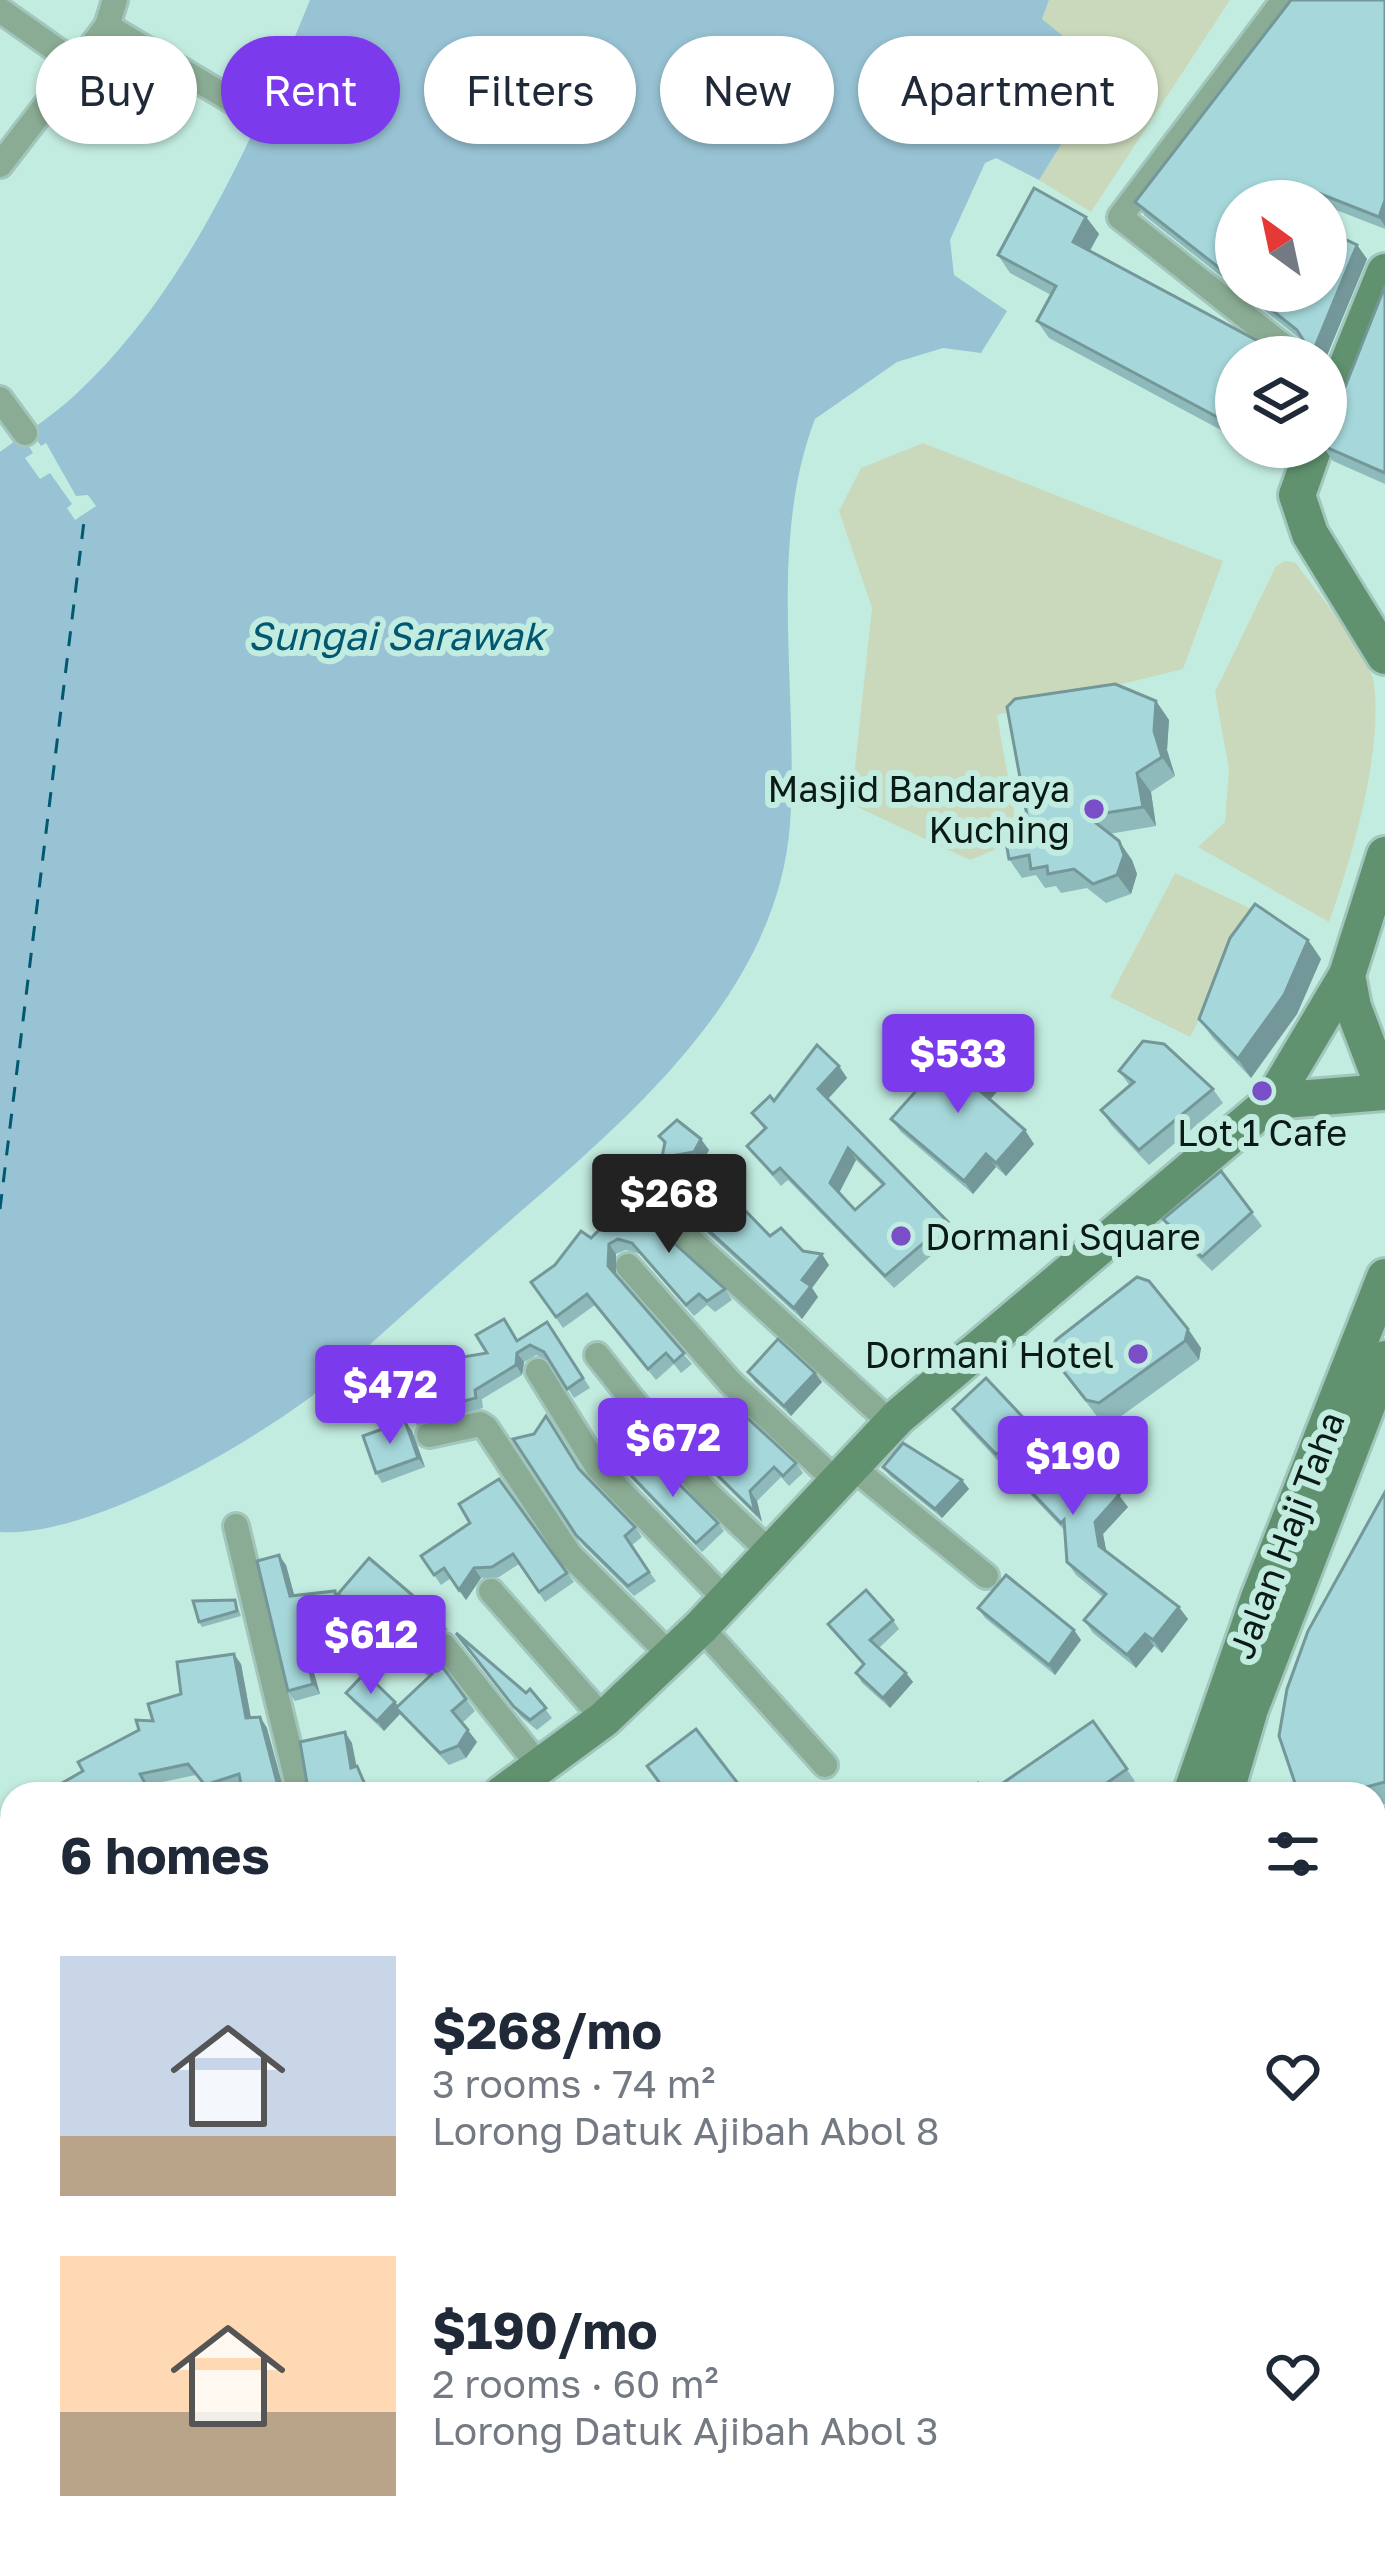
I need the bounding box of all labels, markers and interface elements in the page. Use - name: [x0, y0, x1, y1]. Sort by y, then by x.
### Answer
- chip: Buy: [36, 36, 197, 144]
- chip: Rent: [221, 36, 400, 144]
- chip: Filters: [424, 36, 636, 144]
- chip: New: [660, 36, 834, 144]
- chip: Apartment: [858, 36, 1158, 144]
- north arrow: [1215, 180, 1347, 312]
- map controls: [1215, 180, 1347, 468]
- button: layers: [1215, 336, 1347, 468]
- water label: Sungai Sarawak: [247, 612, 549, 659]
- place label: Masjid Bandaraya Kuching: [767, 767, 1070, 851]
- marker: Masjid Bandaraya Kuching: [1081, 796, 1107, 822]
- pin: $533: [887, 1014, 1029, 1116]
- text: $533: [909, 1029, 1007, 1076]
- marker: Lot 1 Cafe: [1249, 1078, 1275, 1104]
- place label: Lot 1 Cafe: [1177, 1111, 1347, 1154]
- pin: $268: [598, 1154, 740, 1256]
- text: $268: [619, 1169, 719, 1216]
- place label: Dormani Square: [925, 1215, 1201, 1258]
- marker: Dormani Square: [888, 1223, 914, 1249]
- place label: Dormani Hotel: [864, 1333, 1114, 1376]
- marker: Dormani Hotel: [1125, 1341, 1151, 1367]
- pin: $472: [319, 1345, 461, 1447]
- text: $472: [342, 1360, 438, 1407]
- pin: $672: [602, 1398, 744, 1500]
- street label: Jalan Haji Taha: [1219, 1405, 1353, 1665]
- text: $672: [625, 1413, 721, 1460]
- pin: $190: [1002, 1416, 1144, 1518]
- text: $190: [1025, 1431, 1121, 1478]
- pin: $612: [300, 1595, 442, 1697]
- text: $612: [324, 1610, 418, 1657]
- icon: filters: [1260, 1821, 1326, 1887]
- text: 6 homes: [60, 1824, 270, 1885]
- text: $268/mo: [432, 1999, 662, 2060]
- icon: home: [156, 2004, 300, 2148]
- icon: heart: [1260, 2043, 1326, 2109]
- text: 3 rooms · 74 m²: [432, 2060, 715, 2107]
- text: Lorong Datuk Ajibah Abol 8: [432, 2107, 939, 2154]
- text: $190/mo: [432, 2299, 658, 2360]
- icon: home: [156, 2304, 300, 2448]
- icon: heart: [1260, 2343, 1326, 2409]
- text: 2 rooms · 60 m²: [432, 2360, 718, 2407]
- text: Lorong Datuk Ajibah Abol 3: [432, 2407, 938, 2454]

